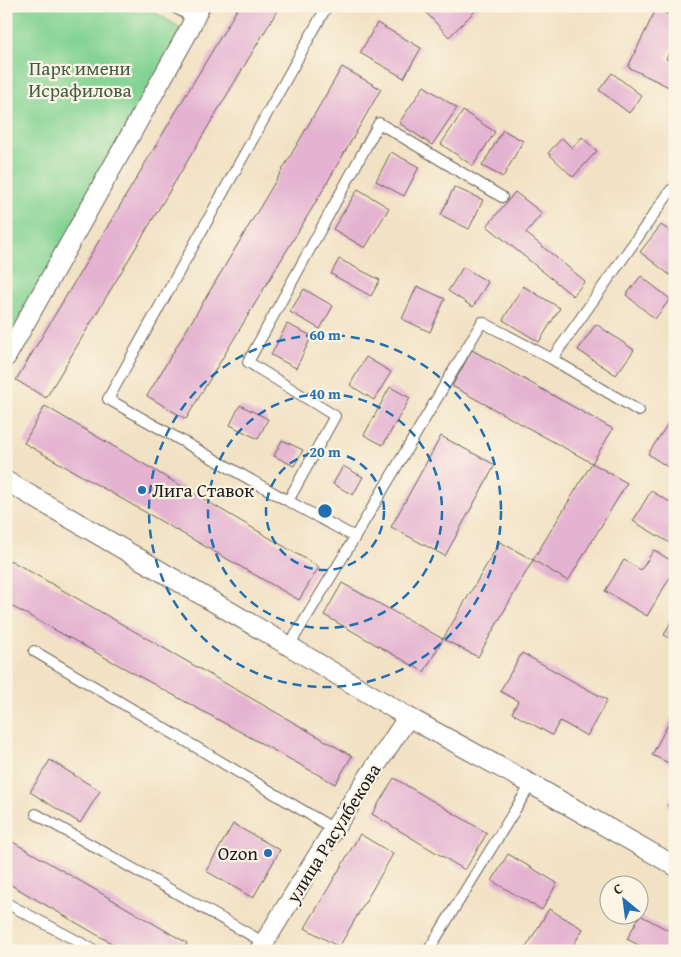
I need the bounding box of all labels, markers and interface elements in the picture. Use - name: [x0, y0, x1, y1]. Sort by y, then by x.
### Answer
- park label: Парк имени Исрафилова: [28, 54, 132, 104]
- text: 60 m: [309, 324, 341, 345]
- text: 40 m: [309, 383, 341, 404]
- text: 20 m: [309, 441, 341, 462]
- place label: Лига Ставок: [152, 476, 254, 504]
- marker: Лига Ставок: [136, 484, 148, 496]
- centre of rings: [316, 502, 334, 520]
- street label: улица Расулбекова: [278, 758, 387, 909]
- place label: Ozon: [218, 839, 258, 867]
- marker: Ozon: [262, 847, 274, 859]
- north arrow: [598, 874, 648, 924]
- text: С: [609, 878, 626, 899]

